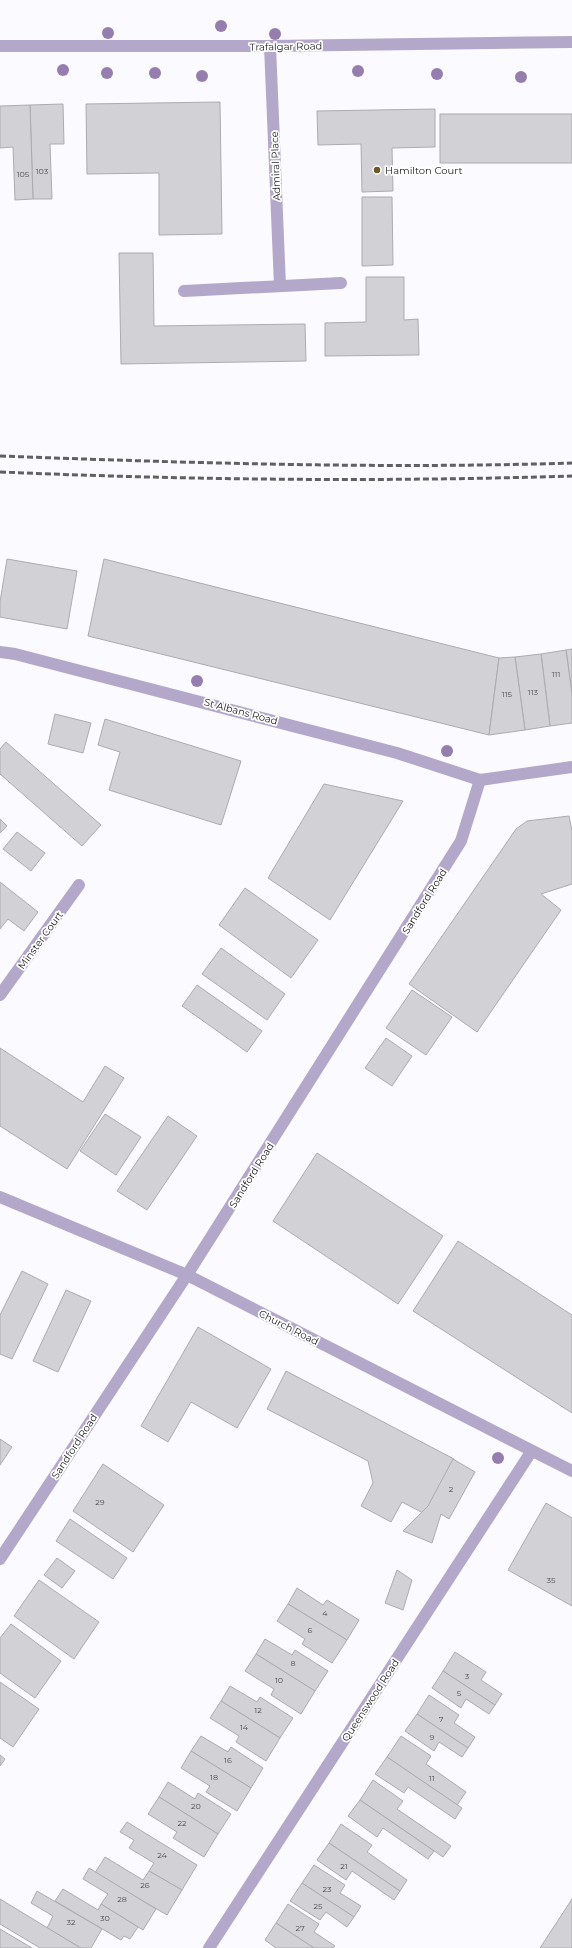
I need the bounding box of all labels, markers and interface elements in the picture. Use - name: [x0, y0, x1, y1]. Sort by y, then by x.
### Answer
- street label: Trafalgar Road: [250, 39, 322, 54]
- street label: Admiral Place: [268, 131, 283, 201]
- place label: Hamilton Court: [385, 164, 463, 177]
- marker: Hamilton Court: [372, 165, 382, 175]
- house number: 103: [36, 166, 49, 176]
- house number: 105: [17, 169, 30, 179]
- house number: 111: [552, 669, 560, 679]
- house number: 113: [528, 687, 539, 697]
- house number: 115: [502, 689, 513, 699]
- street label: St Albans Road: [203, 695, 279, 728]
- street label: Sandford Road: [399, 866, 450, 936]
- street label: Minster Court: [15, 909, 66, 972]
- street label: Sandford Road: [226, 1140, 277, 1210]
- street label: Church Road: [257, 1307, 321, 1348]
- street label: Sandford Road: [49, 1411, 100, 1481]
- house number: 2: [449, 1484, 454, 1494]
- house number: 29: [95, 1497, 105, 1507]
- house number: 35: [547, 1575, 556, 1585]
- house number: 4: [322, 1608, 328, 1618]
- house number: 6: [308, 1625, 313, 1635]
- street label: Queenswood Road: [339, 1657, 402, 1744]
- house number: 8: [290, 1658, 296, 1668]
- house number: 3: [465, 1671, 470, 1681]
- house number: 10: [275, 1675, 283, 1685]
- house number: 5: [457, 1688, 462, 1698]
- house number: 12: [254, 1705, 262, 1715]
- house number: 7: [439, 1714, 444, 1724]
- house number: 14: [240, 1722, 249, 1732]
- house number: 9: [430, 1732, 435, 1742]
- house number: 16: [224, 1755, 232, 1765]
- house number: 18: [210, 1772, 218, 1782]
- house number: 11: [429, 1773, 435, 1783]
- house number: 20: [191, 1801, 201, 1811]
- house number: 22: [177, 1818, 187, 1828]
- house number: 24: [157, 1850, 168, 1860]
- house number: 21: [340, 1861, 348, 1871]
- house number: 26: [140, 1880, 150, 1890]
- house number: 23: [322, 1884, 332, 1894]
- house number: 28: [117, 1894, 127, 1904]
- house number: 25: [313, 1901, 323, 1911]
- house number: 30: [100, 1913, 110, 1923]
- house number: 32: [66, 1917, 76, 1927]
- house number: 27: [295, 1923, 305, 1933]

